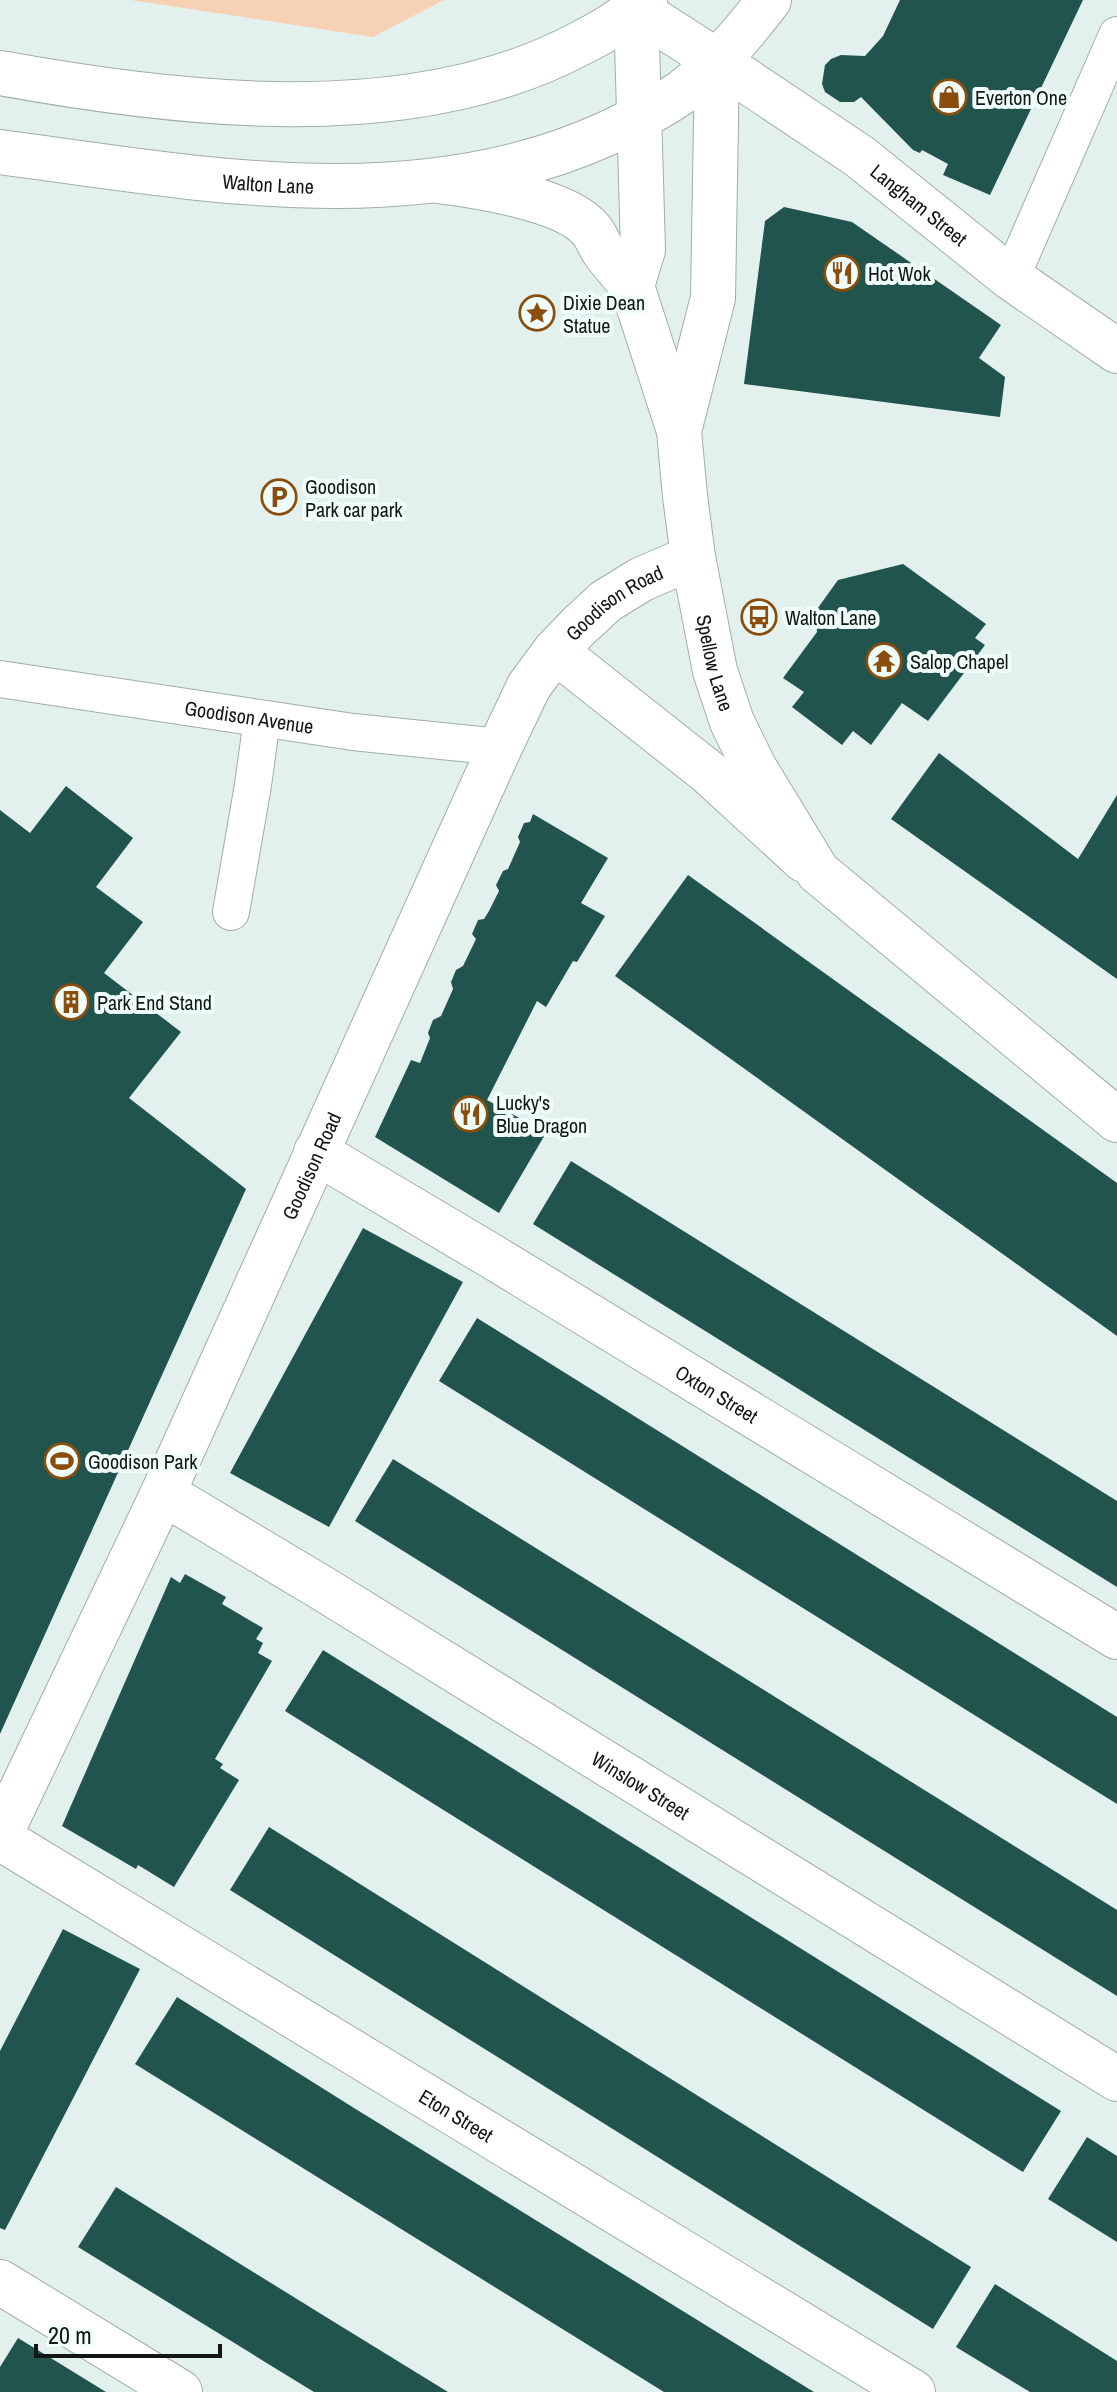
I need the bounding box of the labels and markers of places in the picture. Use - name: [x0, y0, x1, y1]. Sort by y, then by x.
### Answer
- shop icon: Everton One: [930, 78, 968, 116]
- place label: Everton One: [975, 84, 1067, 111]
- restaurant icon: Hot Wok: [823, 254, 861, 292]
- place label: Hot Wok: [868, 260, 931, 287]
- place label: Dixie Dean Statue: [563, 289, 645, 339]
- place icon: Dixie Dean Statue: [518, 294, 556, 332]
- place label: Goodison Park car park: [305, 473, 403, 523]
- parking icon: Goodison Park car park: [260, 478, 298, 516]
- bus stop icon: Walton Lane: [740, 598, 778, 636]
- place label: Walton Lane: [785, 604, 876, 631]
- temple icon: Salop Chapel: [865, 642, 903, 680]
- place label: Salop Chapel: [910, 648, 1008, 675]
- building icon: Park End Stand: [52, 983, 90, 1021]
- place label: Park End Stand: [97, 989, 212, 1016]
- place label: Lucky's Blue Dragon: [496, 1089, 587, 1139]
- restaurant icon: Lucky's Blue Dragon: [451, 1095, 489, 1133]
- sports icon: Goodison Park: [43, 1442, 81, 1480]
- place label: Goodison Park: [88, 1448, 198, 1475]

